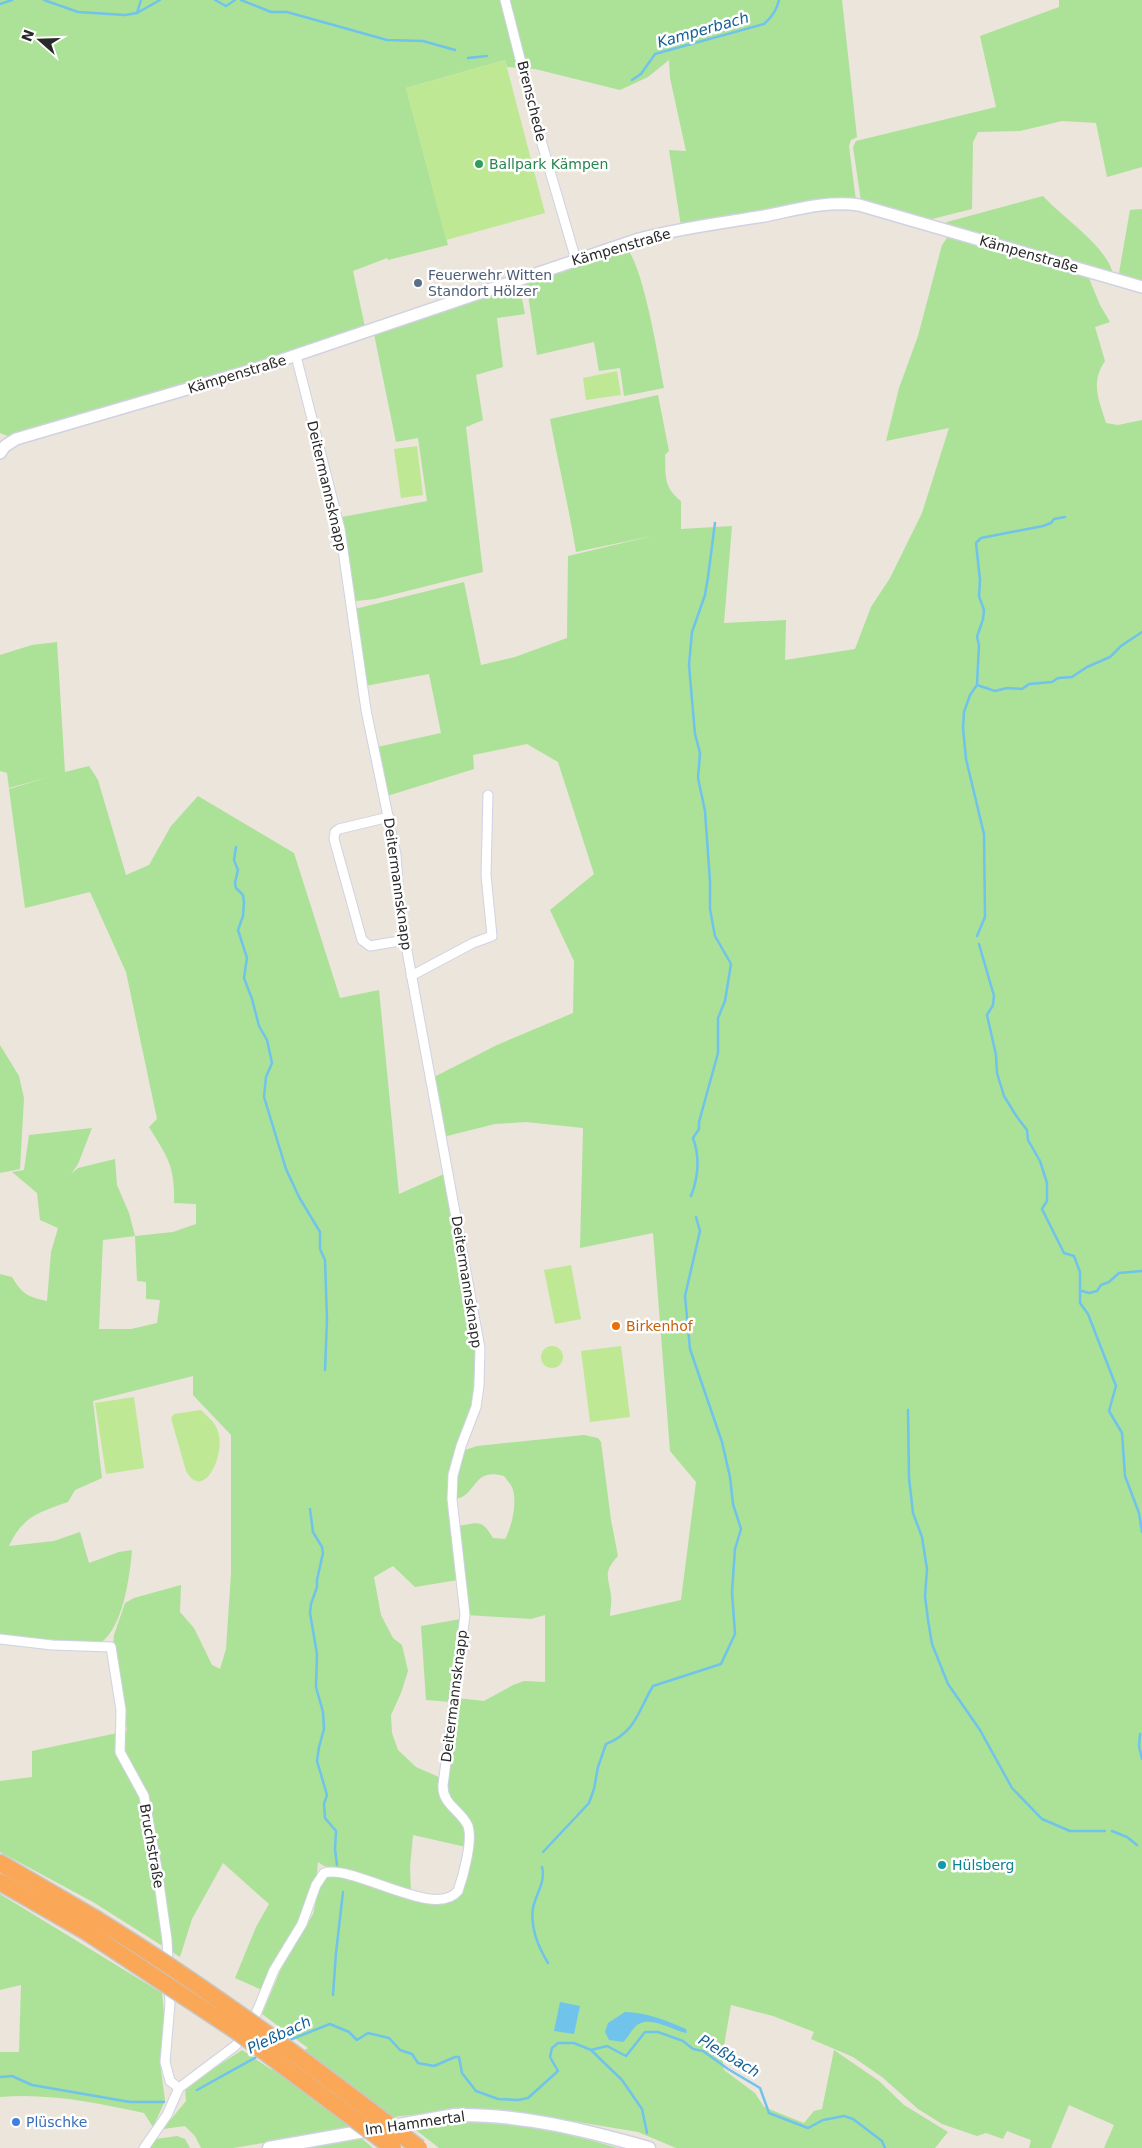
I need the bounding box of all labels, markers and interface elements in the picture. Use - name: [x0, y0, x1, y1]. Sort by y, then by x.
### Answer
- water label: Kamperbach: [655, 8, 751, 52]
- north arrow: [15, 15, 65, 65]
- text: N: [18, 27, 37, 44]
- street label: Brenschede: [514, 59, 550, 143]
- place label: Ballpark Kämpen: [489, 156, 608, 172]
- marker: Ballpark Kämpen: [473, 158, 485, 170]
- street label: Kämpenstraße: [570, 225, 672, 269]
- street label: Kämpenstraße: [978, 232, 1080, 276]
- place label: Feuerwehr Witten Standort Hölzer: [428, 267, 552, 299]
- marker: Feuerwehr Witten Standort Hölzer: [412, 277, 424, 289]
- street label: Kämpenstraße: [186, 351, 288, 397]
- street label: Deitermannsknapp: [304, 419, 350, 553]
- street label: Deitermannsknapp: [381, 817, 415, 951]
- street label: Deitermannsknapp: [449, 1215, 485, 1349]
- place label: Birkenhof: [626, 1318, 694, 1334]
- marker: Birkenhof: [610, 1320, 622, 1332]
- street label: Deitermannsknapp: [438, 1629, 470, 1763]
- street label: Bruchstraße: [137, 1803, 167, 1889]
- place label: Hülsberg: [952, 1857, 1014, 1873]
- marker: Hülsberg: [936, 1859, 948, 1871]
- water label: Pleßbach: [244, 2012, 314, 2058]
- water label: Pleßbach: [695, 2031, 763, 2081]
- street label: Im Hammertal: [364, 2108, 466, 2138]
- place label: Plüschke: [26, 2114, 87, 2130]
- marker: Plüschke: [10, 2116, 22, 2128]

